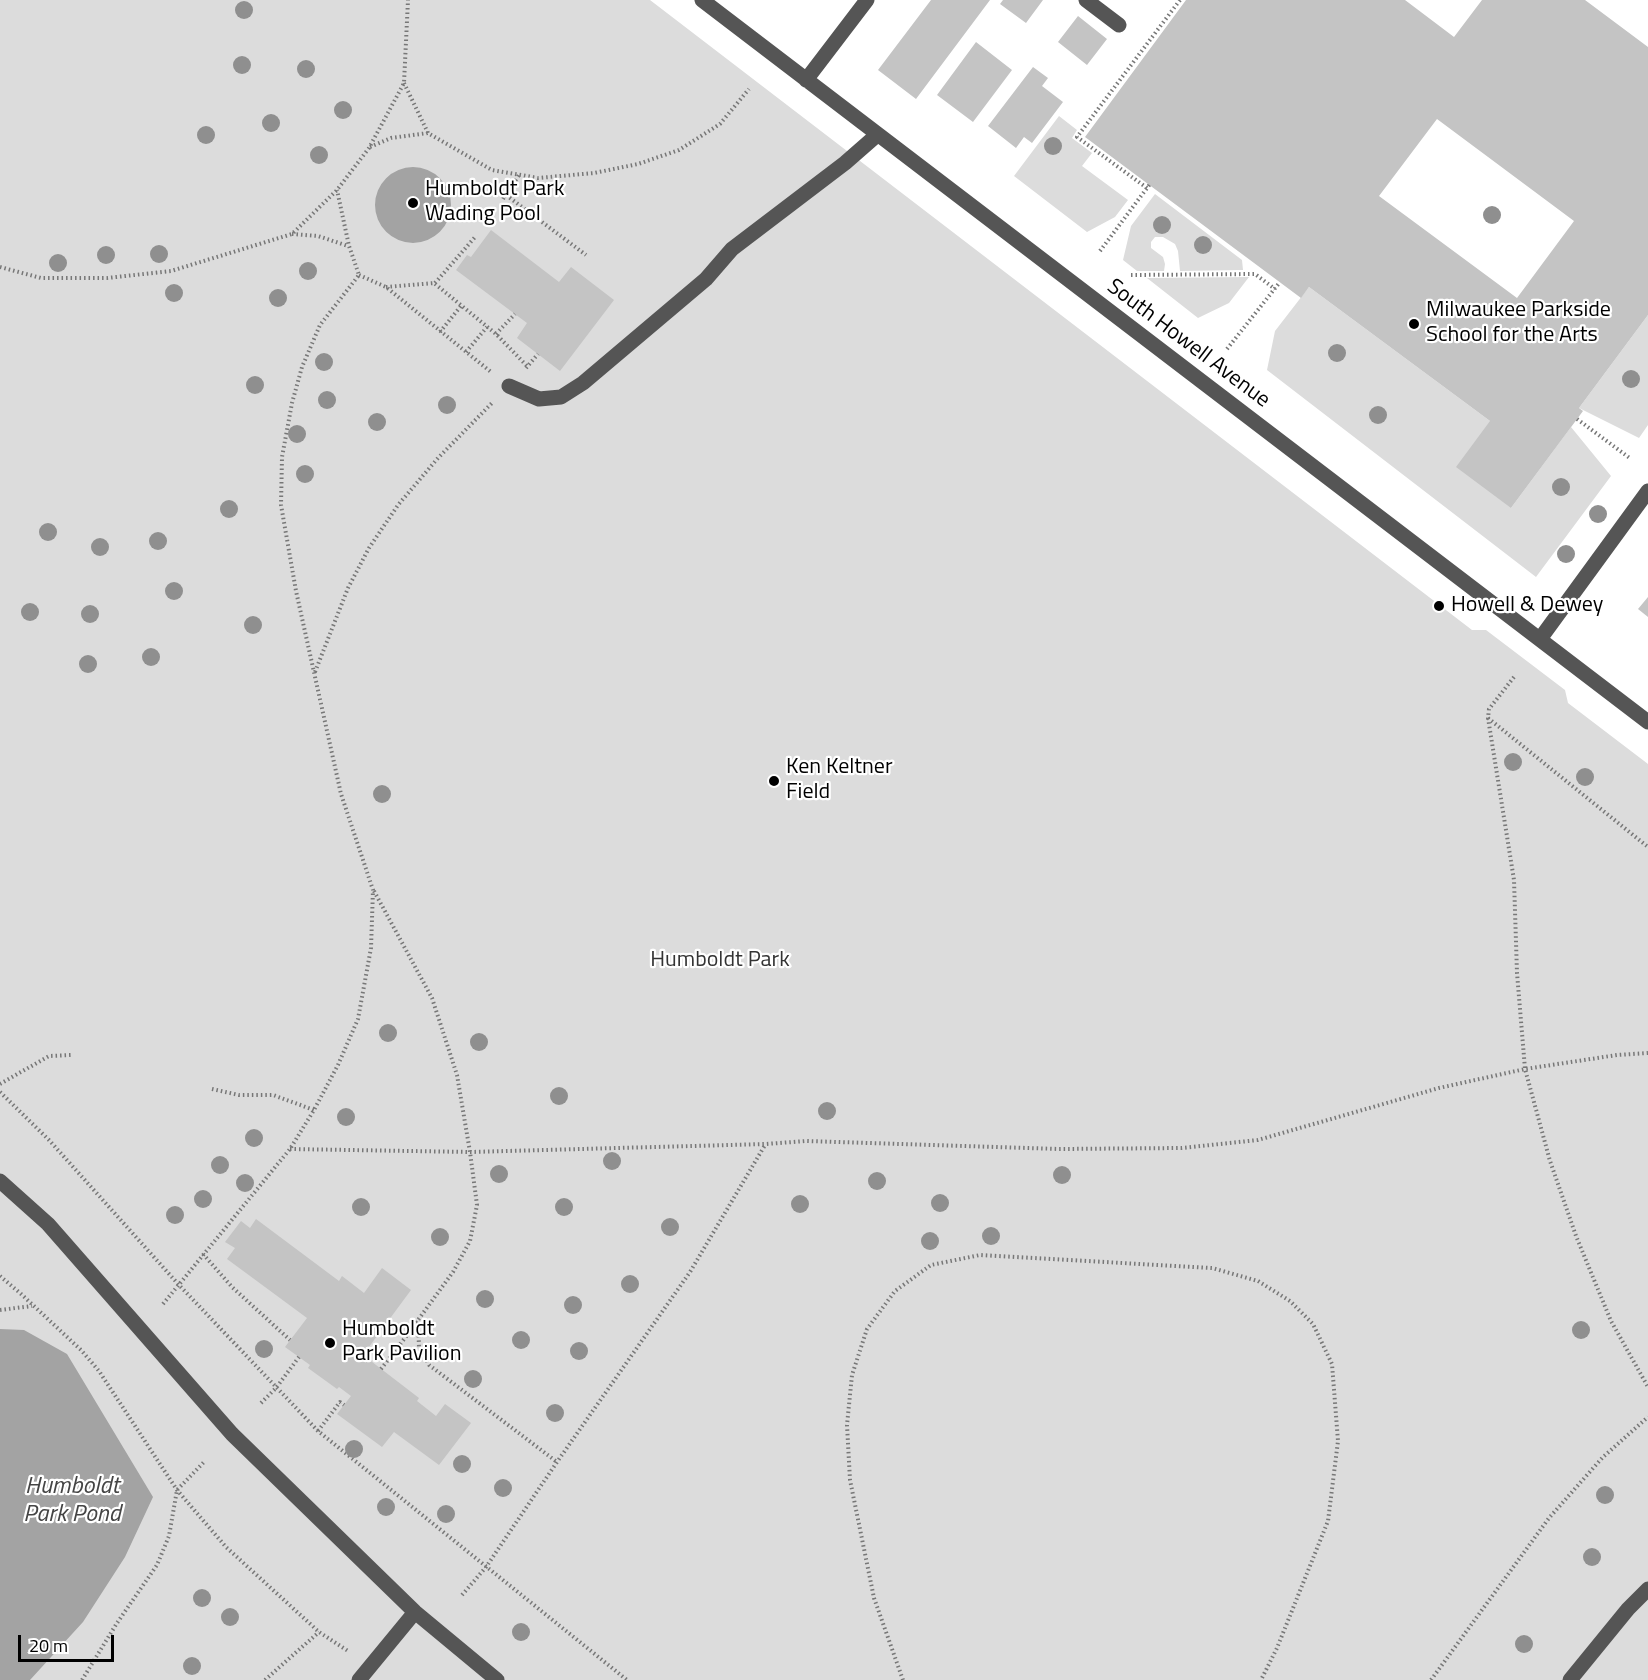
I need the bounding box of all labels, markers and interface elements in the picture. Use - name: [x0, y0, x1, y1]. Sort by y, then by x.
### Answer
- place label: Humboldt Park Wading Pool: [425, 177, 565, 228]
- marker: Humboldt Park Wading Pool: [406, 196, 420, 210]
- street label: South Howell Avenue: [1101, 274, 1275, 414]
- place label: Milwaukee Parkside School for the Arts: [1426, 298, 1611, 350]
- marker: Milwaukee Parkside School for the Arts: [1407, 317, 1421, 331]
- place label: Howell & Dewey: [1451, 593, 1603, 619]
- marker: Howell & Dewey: [1432, 599, 1446, 613]
- place label: Ken Keltner Field: [786, 755, 893, 806]
- marker: Ken Keltner Field: [767, 774, 781, 788]
- park label: Humboldt Park: [650, 948, 790, 974]
- place label: Humboldt Park Pavilion: [342, 1317, 462, 1368]
- marker: Humboldt Park Pavilion: [323, 1336, 337, 1350]
- water label: Humboldt Park Pond: [23, 1473, 121, 1529]
- scale bar: [21, 1623, 117, 1661]
- text: 20 m: [29, 1632, 68, 1659]

